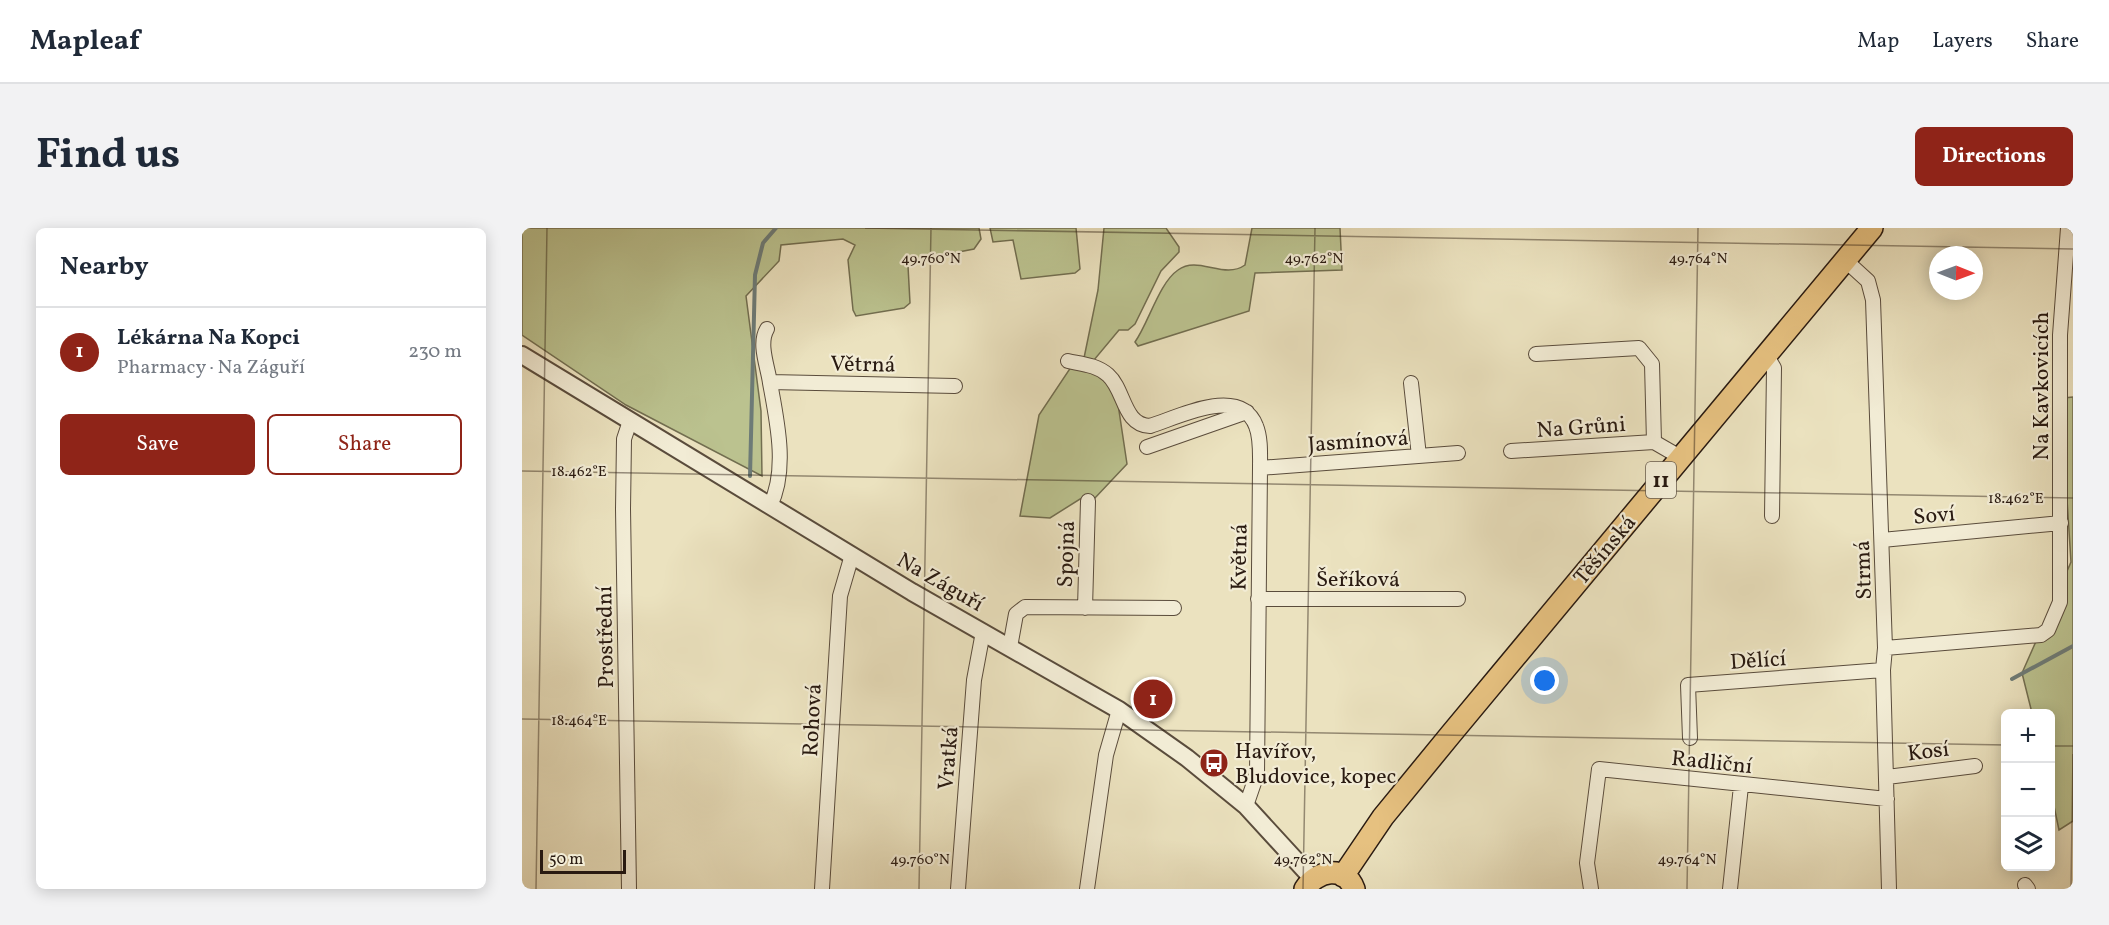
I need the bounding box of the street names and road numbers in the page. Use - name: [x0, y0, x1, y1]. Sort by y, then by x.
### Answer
- street label: Na Kavkovicích: [2027, 312, 2058, 460]
- street label: Větrná: [830, 349, 896, 382]
- street label: Na Grůni: [1536, 410, 1627, 447]
- street label: Jasmínová: [1307, 424, 1410, 461]
- road number: 11: [1646, 462, 1676, 498]
- street label: Soví: [1912, 499, 1957, 534]
- street label: Těšínská: [1567, 509, 1645, 592]
- street label: Spojná: [1051, 520, 1084, 588]
- street label: Květná: [1224, 523, 1257, 591]
- street label: Strmá: [1848, 540, 1881, 600]
- street label: Na Záguří: [890, 546, 989, 621]
- street label: Šeříková: [1316, 565, 1400, 596]
- street label: Prostřední: [590, 585, 623, 689]
- street label: Dělící: [1729, 644, 1788, 679]
- street label: Rohová: [796, 683, 831, 758]
- street label: Vratká: [931, 725, 968, 791]
- street label: Kosí: [1906, 735, 1951, 770]
- street label: Radliční: [1670, 744, 1754, 783]

